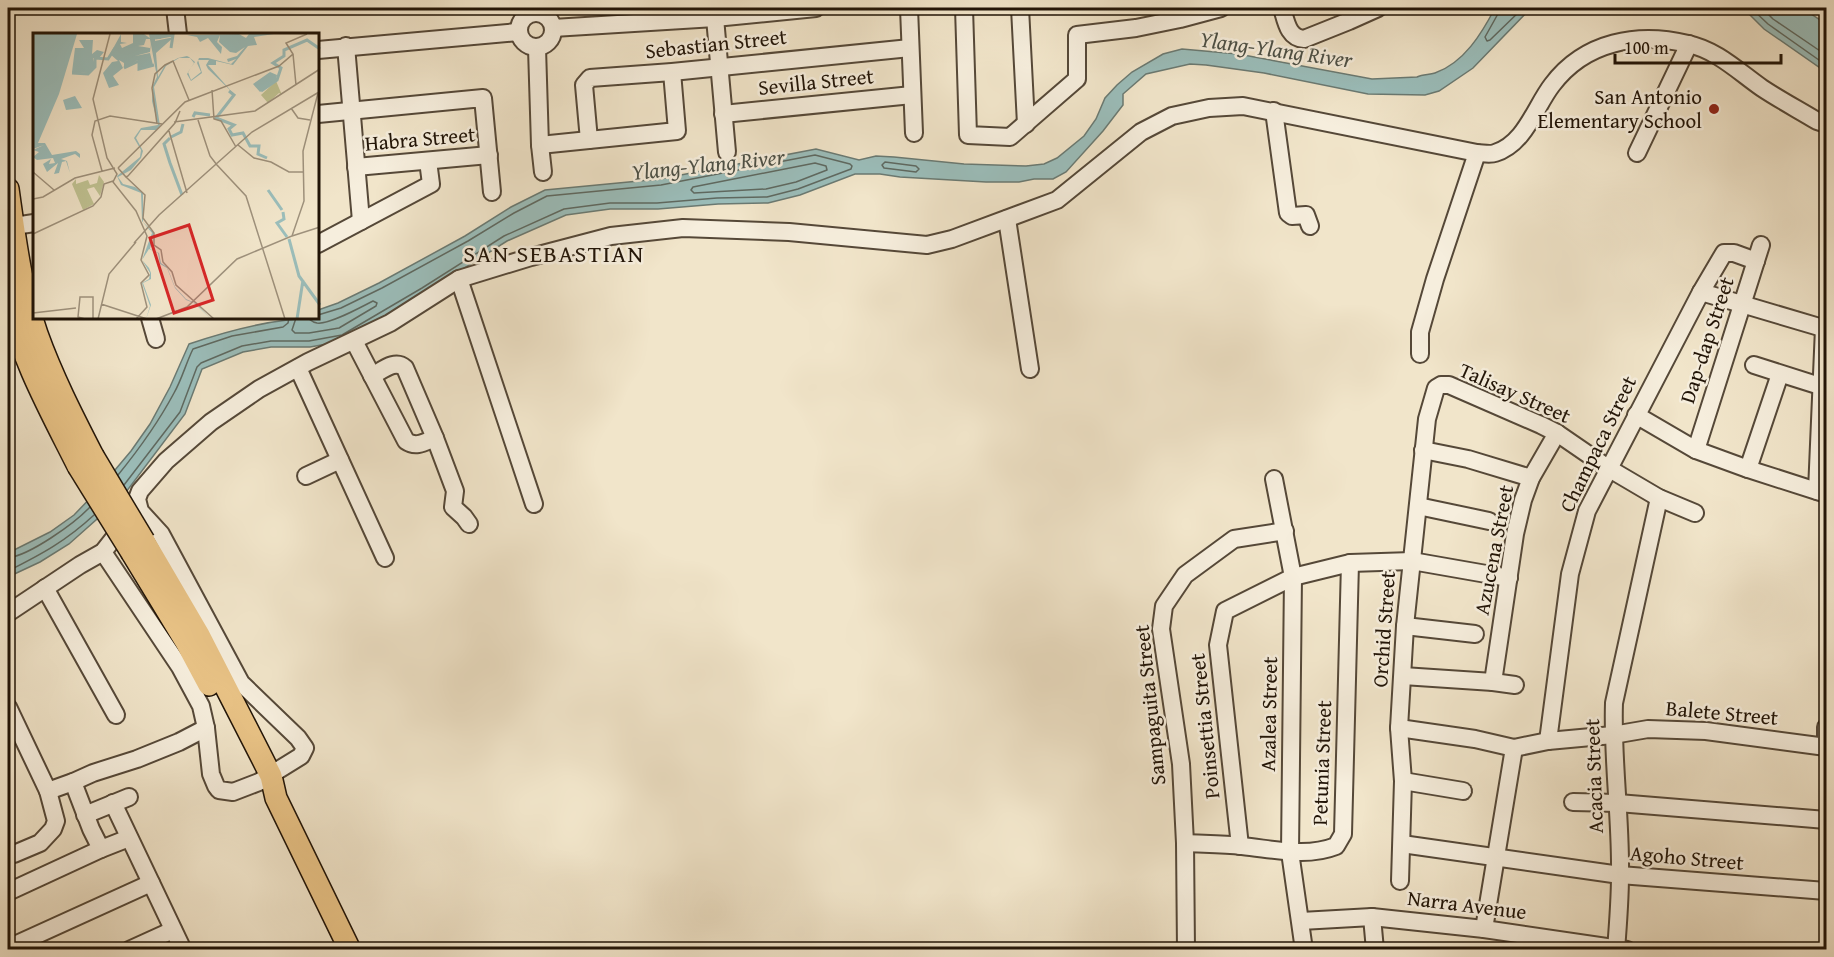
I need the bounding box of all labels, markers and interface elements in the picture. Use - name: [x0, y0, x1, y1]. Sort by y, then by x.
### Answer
- street label: Sebastian Street: [644, 21, 789, 66]
- water label: Ylang-Ylang River: [1198, 22, 1355, 76]
- scale bar: [1615, 27, 1782, 65]
- inset map: [33, 33, 320, 320]
- text: 100 m: [1624, 34, 1669, 61]
- street label: Sevilla Street: [757, 60, 876, 103]
- place label: San Antonio Elementary School: [1537, 81, 1702, 136]
- marker: San Antonio Elementary School: [1707, 102, 1721, 116]
- street label: Habra Street: [363, 118, 477, 159]
- water label: Ylang-Ylang River: [630, 140, 787, 188]
- district label: SAN SEBASTIAN: [463, 236, 645, 271]
- street label: Dap-dap Street: [1671, 272, 1742, 407]
- street label: Talisay Street: [1454, 354, 1576, 431]
- street label: Champaca Street: [1551, 370, 1644, 517]
- street label: Azucena Street: [1466, 482, 1521, 618]
- street label: Orchid Street: [1364, 569, 1403, 688]
- street label: Sampaguita Street: [1126, 623, 1173, 787]
- street label: Poinsettia Street: [1181, 651, 1228, 800]
- street label: Azalea Street: [1252, 656, 1285, 772]
- street label: Balete Street: [1665, 692, 1780, 733]
- street label: Petunia Street: [1304, 699, 1339, 826]
- street label: Acacia Street: [1576, 718, 1611, 834]
- street label: Agoho Street: [1629, 837, 1746, 878]
- street label: Narra Avenue: [1406, 882, 1529, 927]

